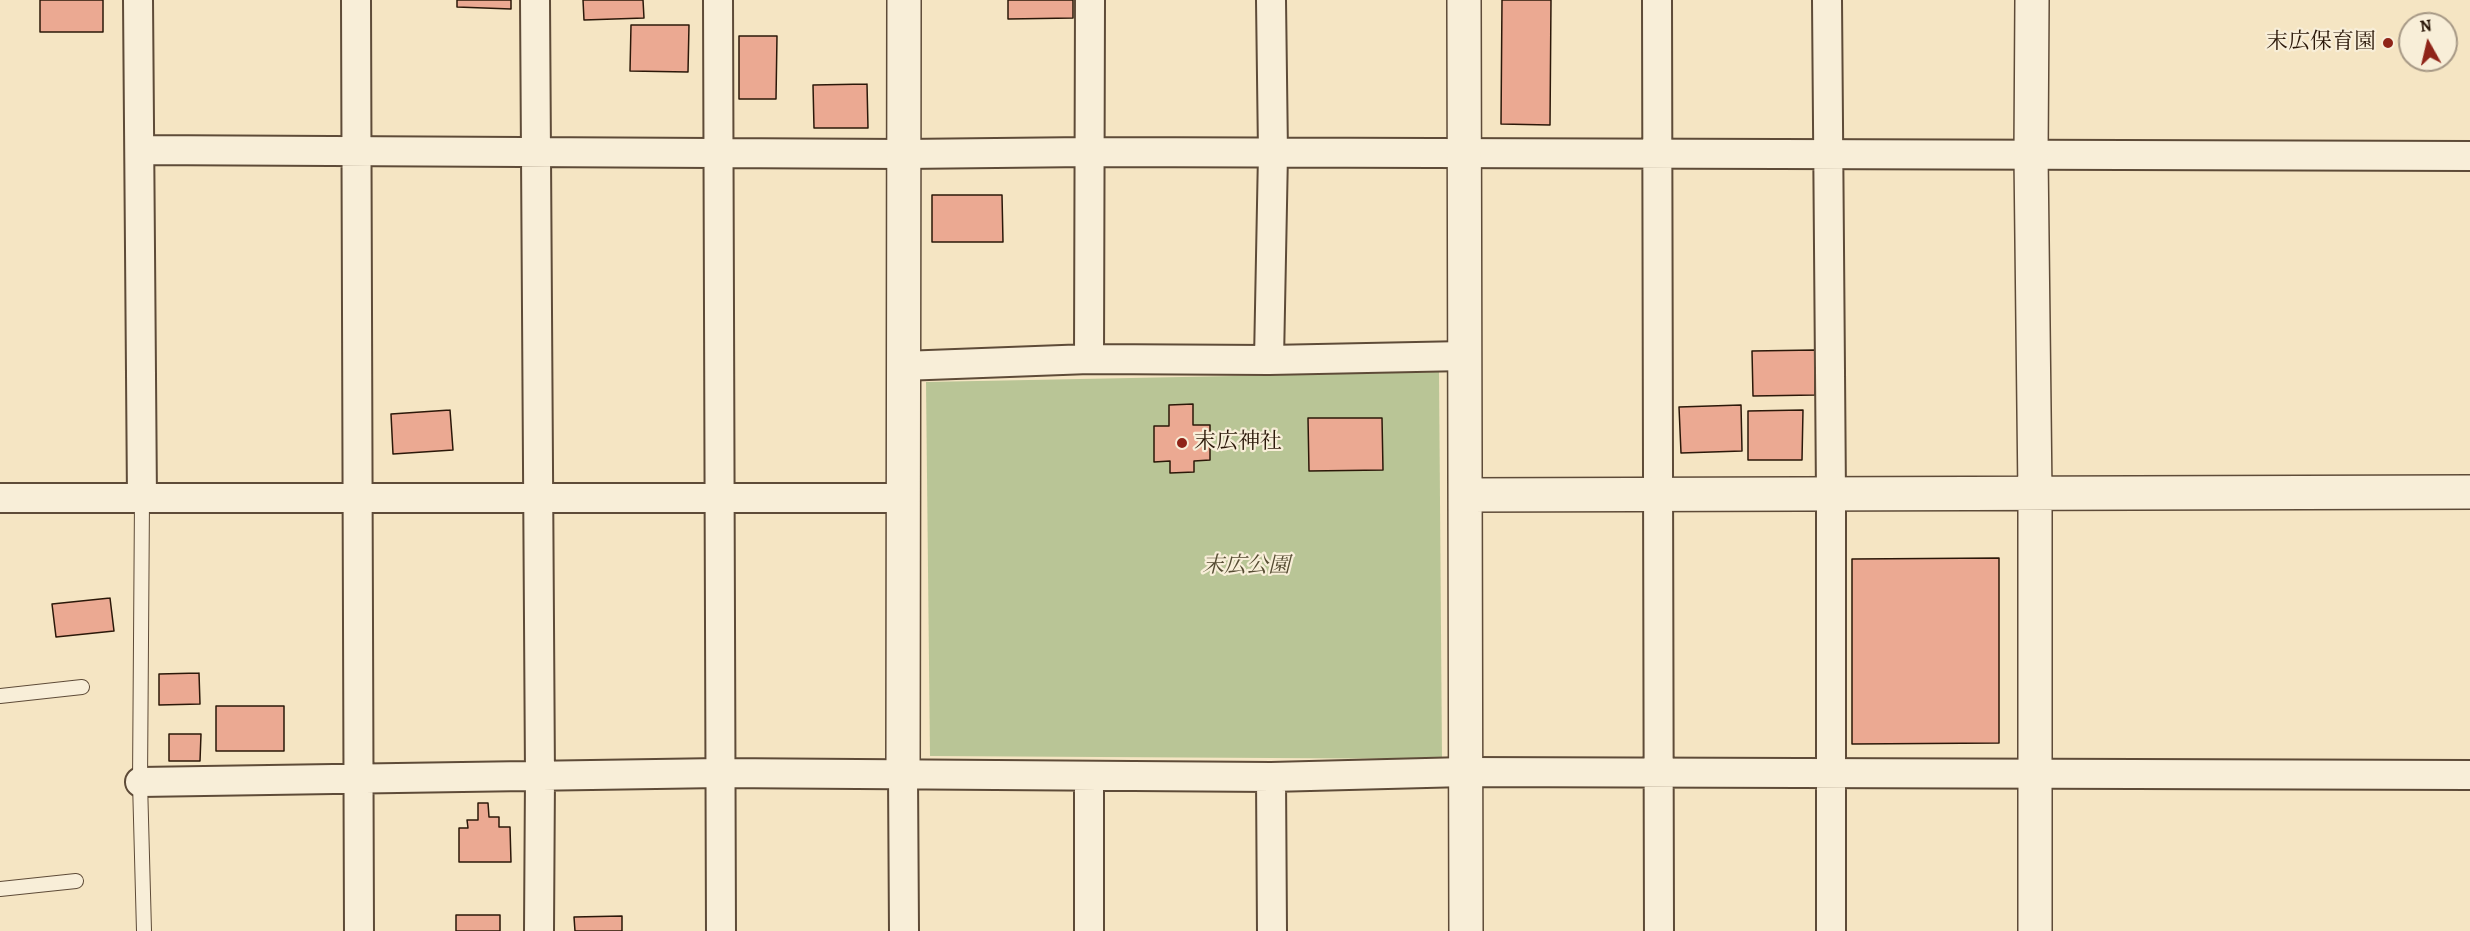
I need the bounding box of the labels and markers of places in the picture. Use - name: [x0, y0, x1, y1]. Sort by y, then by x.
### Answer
- place label: 末広保育園: [2266, 30, 2376, 56]
- marker: 末広保育園: [2381, 36, 2395, 50]
- place label: 末広神社: [1194, 430, 1282, 456]
- marker: 末広神社: [1175, 436, 1189, 450]

